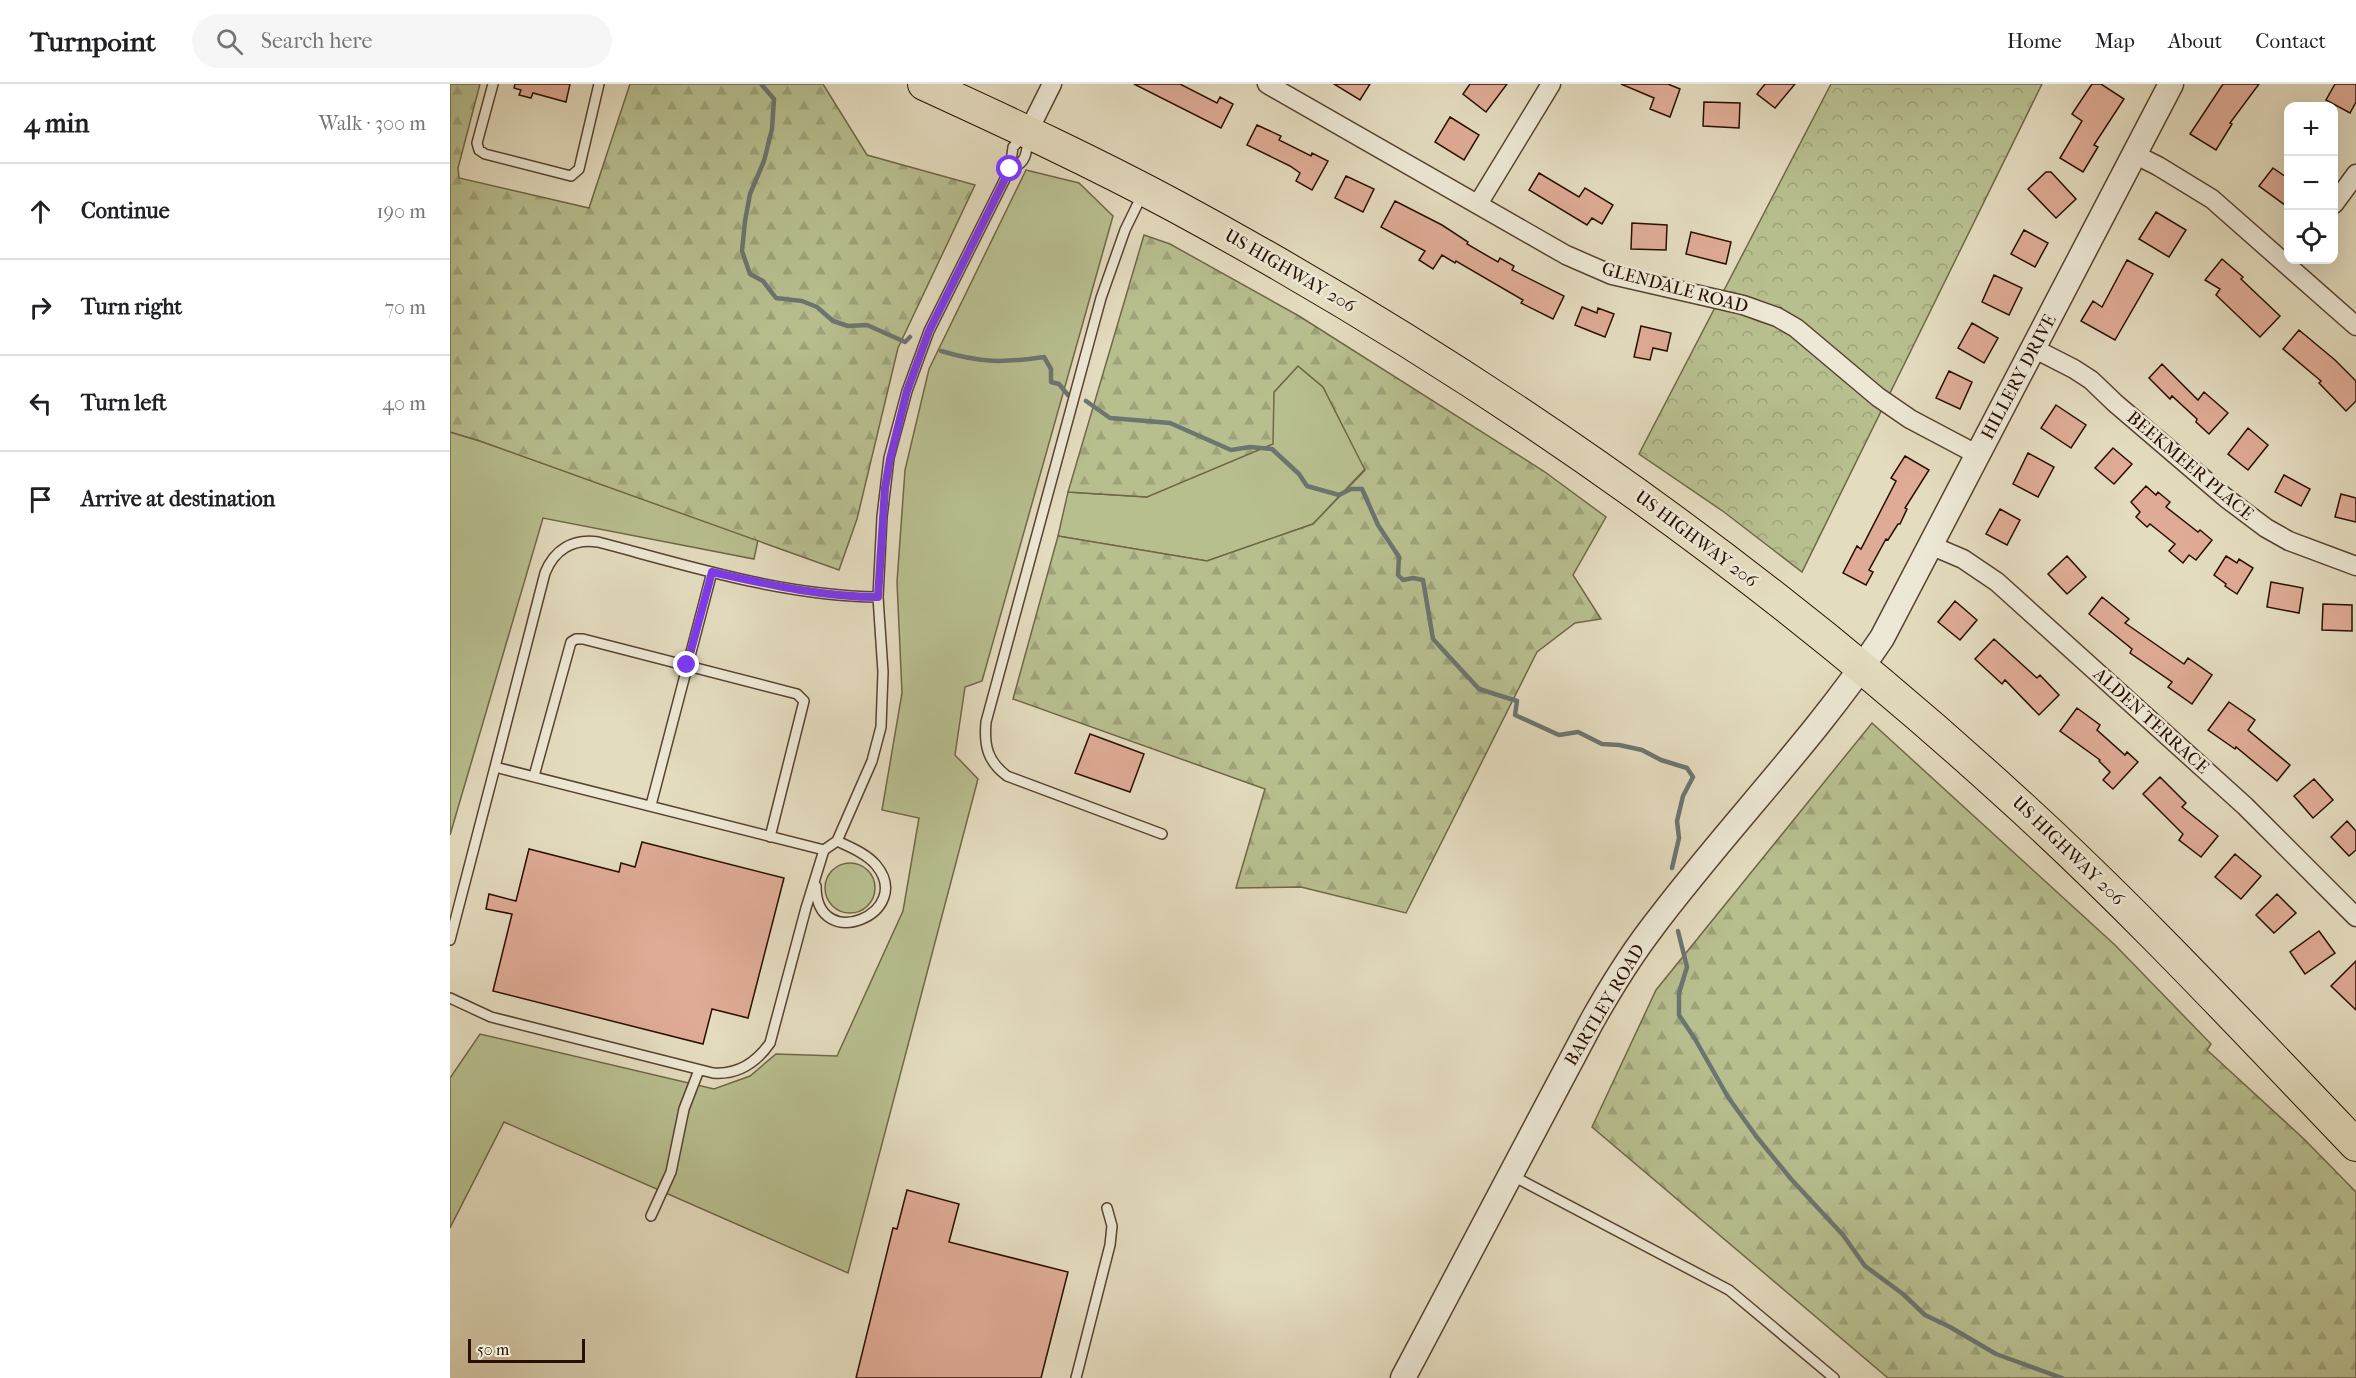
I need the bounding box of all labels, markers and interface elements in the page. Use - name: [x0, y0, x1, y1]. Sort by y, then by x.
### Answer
- search box: [192, 14, 612, 68]
- text: Turnpoint: [30, 25, 156, 58]
- icon: search: [213, 25, 246, 58]
- text: Search here: [261, 28, 372, 54]
- text: Home: [2007, 29, 2062, 53]
- text: Map: [2095, 29, 2135, 53]
- text: About: [2168, 29, 2222, 53]
- text: Contact: [2255, 29, 2326, 53]
- map controls: [2284, 102, 2338, 264]
- button: +: [2284, 102, 2338, 156]
- text: 4 min: [24, 108, 89, 139]
- text: Walk · 300 m: [319, 112, 426, 135]
- route start: [996, 155, 1022, 181]
- button: −: [2284, 156, 2338, 210]
- icon: ahead: [24, 195, 57, 228]
- text: Continue: [81, 198, 170, 224]
- text: 190 m: [376, 200, 426, 223]
- button: locate: [2284, 210, 2338, 264]
- street label: US HIGHWAY 206: [1221, 225, 1360, 317]
- street label: GLENDALE ROAD: [1599, 258, 1751, 318]
- icon: right: [24, 291, 57, 324]
- text: Turn right: [81, 294, 182, 320]
- text: 70 m: [384, 296, 426, 319]
- street label: HILLERY DRIVE: [1977, 311, 2061, 443]
- icon: left: [24, 387, 57, 420]
- text: Turn left: [81, 390, 167, 416]
- text: 40 m: [382, 392, 426, 415]
- street label: BEEKMEER PLACE: [2123, 407, 2257, 525]
- icon: arrive: [24, 483, 57, 516]
- text: Arrive at destination: [81, 486, 275, 512]
- street label: US HIGHWAY 206: [1631, 486, 1762, 592]
- route end: [673, 651, 699, 677]
- street label: ALDEN TERRACE: [2088, 663, 2213, 778]
- street label: US HIGHWAY 206: [2008, 792, 2129, 910]
- street label: BARTLEY ROAD: [1561, 941, 1649, 1069]
- scale bar: [468, 1336, 585, 1364]
- text: 50 m: [477, 1340, 509, 1359]

